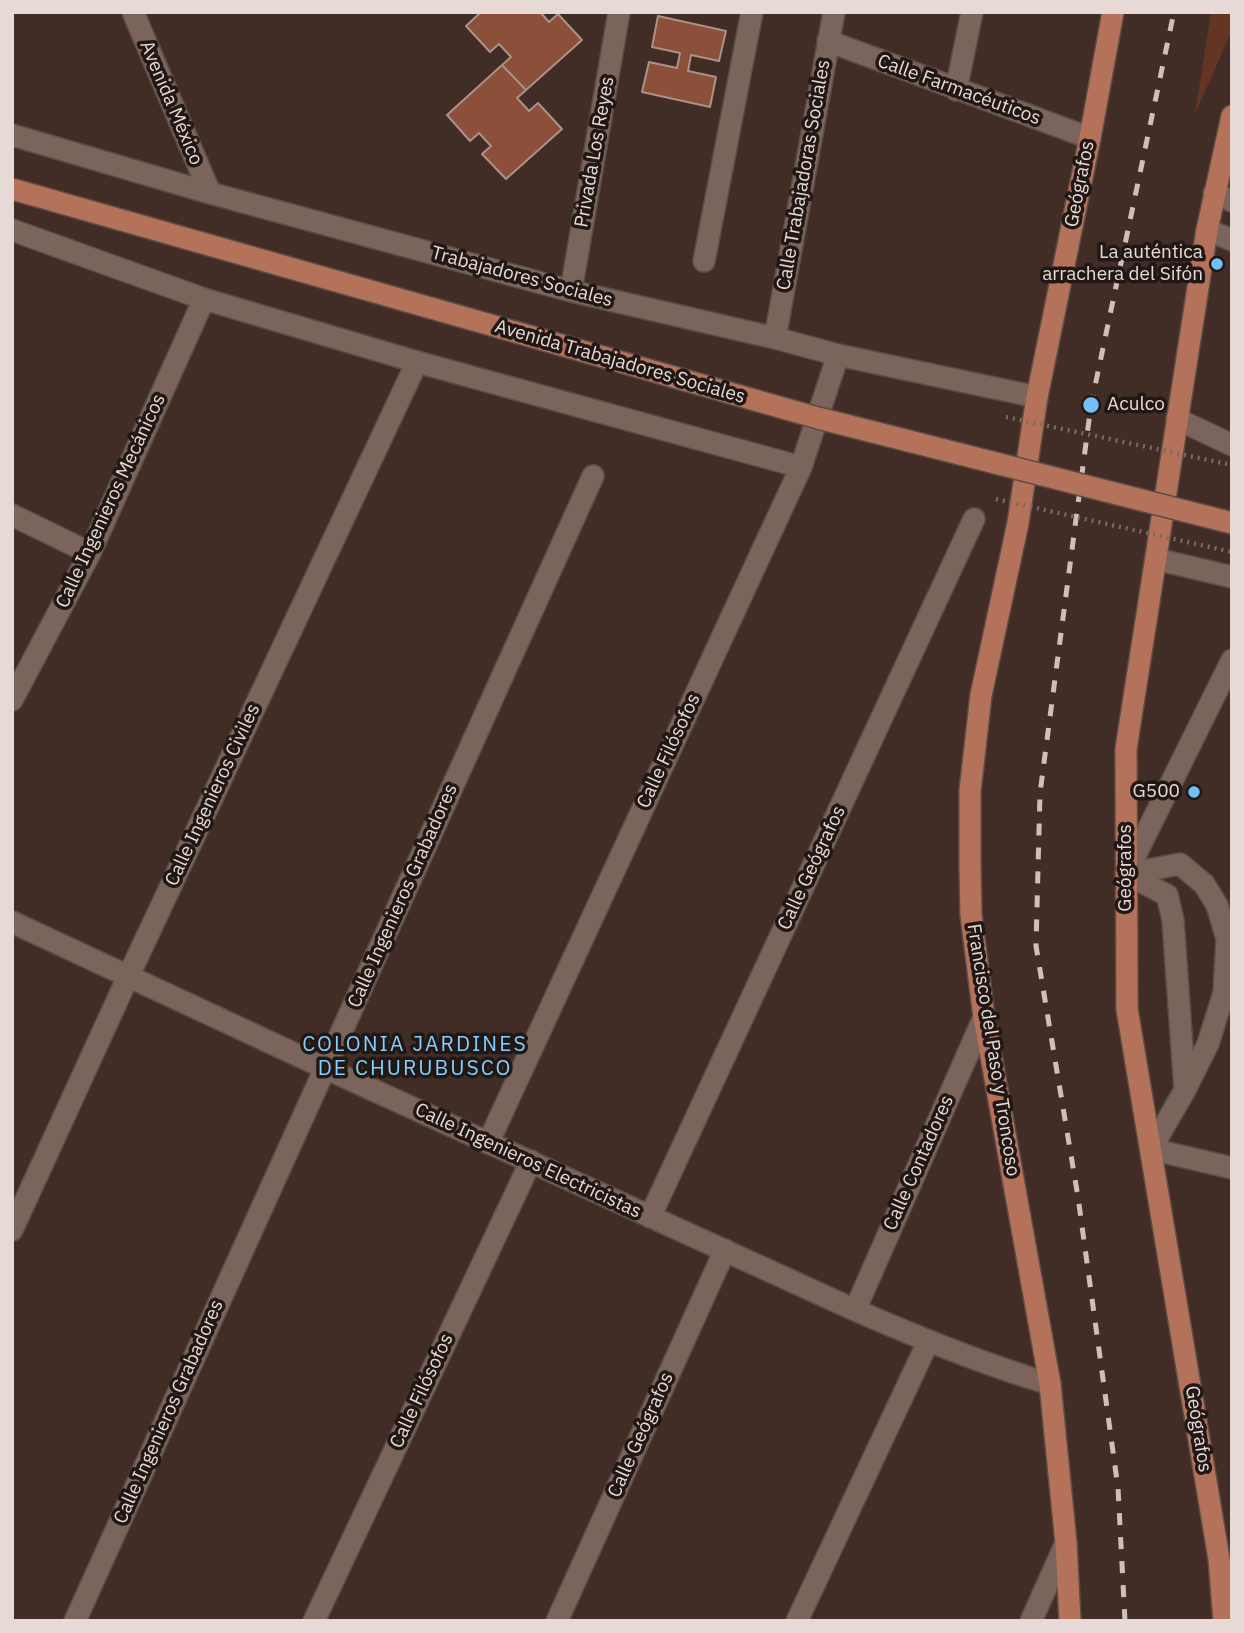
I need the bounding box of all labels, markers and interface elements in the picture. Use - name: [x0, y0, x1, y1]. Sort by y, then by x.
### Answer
- street label: Avenida México: [135, 37, 207, 169]
- street label: Calle Farmacéuticos: [874, 50, 1044, 130]
- street label: Calle Trabajadoras Sociales: [772, 58, 836, 292]
- street label: Privada Los Reyes: [570, 75, 620, 229]
- street label: Geógrafos: [1060, 139, 1100, 229]
- street label: Trabajadores Sociales: [429, 242, 615, 312]
- place label: La auténtica arrachera del Sifón: [1042, 242, 1203, 286]
- marker: La auténtica arrachera del Sifón: [1209, 256, 1225, 272]
- street label: Avenida Trabajadores Sociales: [492, 315, 748, 409]
- street label: Calle Ingenieros Mecánicos: [51, 390, 171, 612]
- place label: Aculco: [1107, 394, 1165, 416]
- marker: Aculco: [1081, 395, 1101, 415]
- street label: Calle Filósofos: [632, 690, 706, 812]
- street label: Calle Ingenieros Civiles: [161, 700, 265, 890]
- street label: Calle Ingenieros Grabadores: [343, 781, 463, 1011]
- place label: G500: [1133, 781, 1180, 803]
- marker: G500: [1186, 784, 1202, 800]
- street label: Calle Geógrafos: [773, 802, 851, 934]
- street label: Geógrafos: [1115, 824, 1137, 912]
- street label: Francisco del Paso y Troncoso: [962, 922, 1024, 1178]
- district label: COLONIA JARDINES DE CHURUBUSCO: [304, 1032, 526, 1082]
- street label: Calle Contadores: [879, 1092, 959, 1234]
- street label: Calle Ingenieros Electricistas: [411, 1098, 645, 1224]
- street label: Calle Ingenieros Grabadores: [109, 1297, 229, 1527]
- street label: Calle Filósofos: [385, 1330, 459, 1452]
- street label: Calle Geógrafos: [603, 1369, 679, 1501]
- street label: Geógrafos: [1180, 1384, 1216, 1474]

